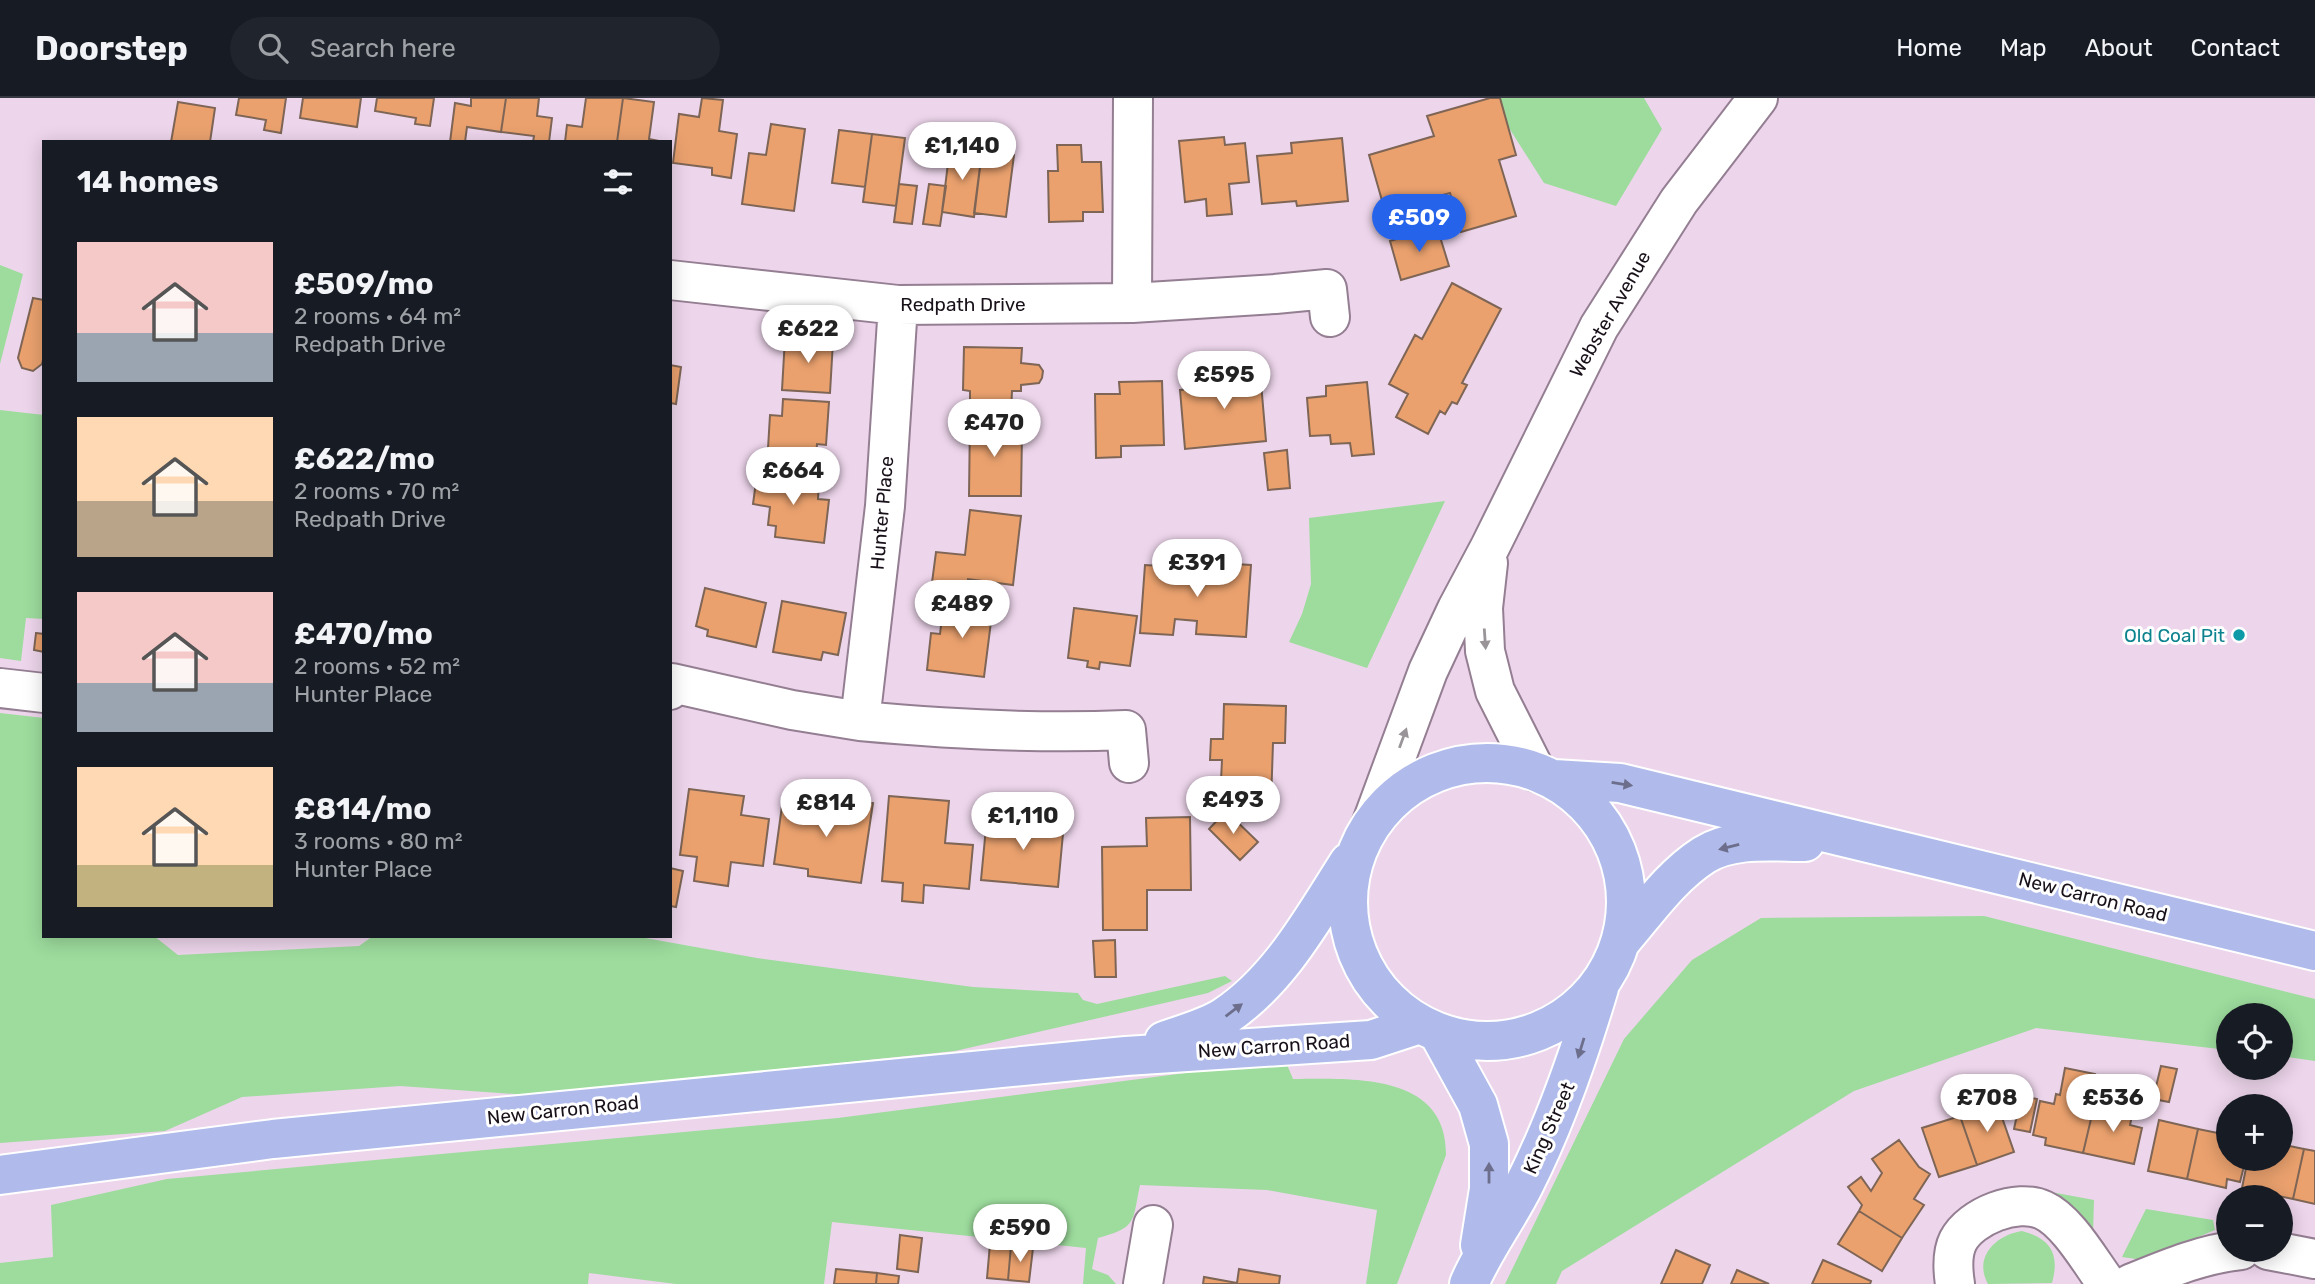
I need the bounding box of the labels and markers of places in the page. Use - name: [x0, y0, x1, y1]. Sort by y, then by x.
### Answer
- pin: £1,140: [905, 122, 1019, 182]
- pin: £509: [1378, 194, 1460, 254]
- pin: £622: [767, 306, 849, 365]
- pin: £595: [1183, 352, 1265, 411]
- pin: £470: [953, 400, 1035, 459]
- pin: £664: [752, 448, 834, 507]
- pin: £391: [1156, 540, 1238, 599]
- pin: £489: [921, 580, 1003, 640]
- place label: Old Coal Pit: [2124, 624, 2226, 647]
- marker: Old Coal Pit: [2231, 627, 2247, 643]
- pin: £493: [1192, 776, 1274, 836]
- pin: £814: [785, 780, 867, 839]
- pin: £1,110: [966, 792, 1080, 852]
- pin: £708: [1946, 1074, 2028, 1134]
- pin: £536: [2072, 1074, 2154, 1134]
- pin: £590: [979, 1204, 1061, 1264]

